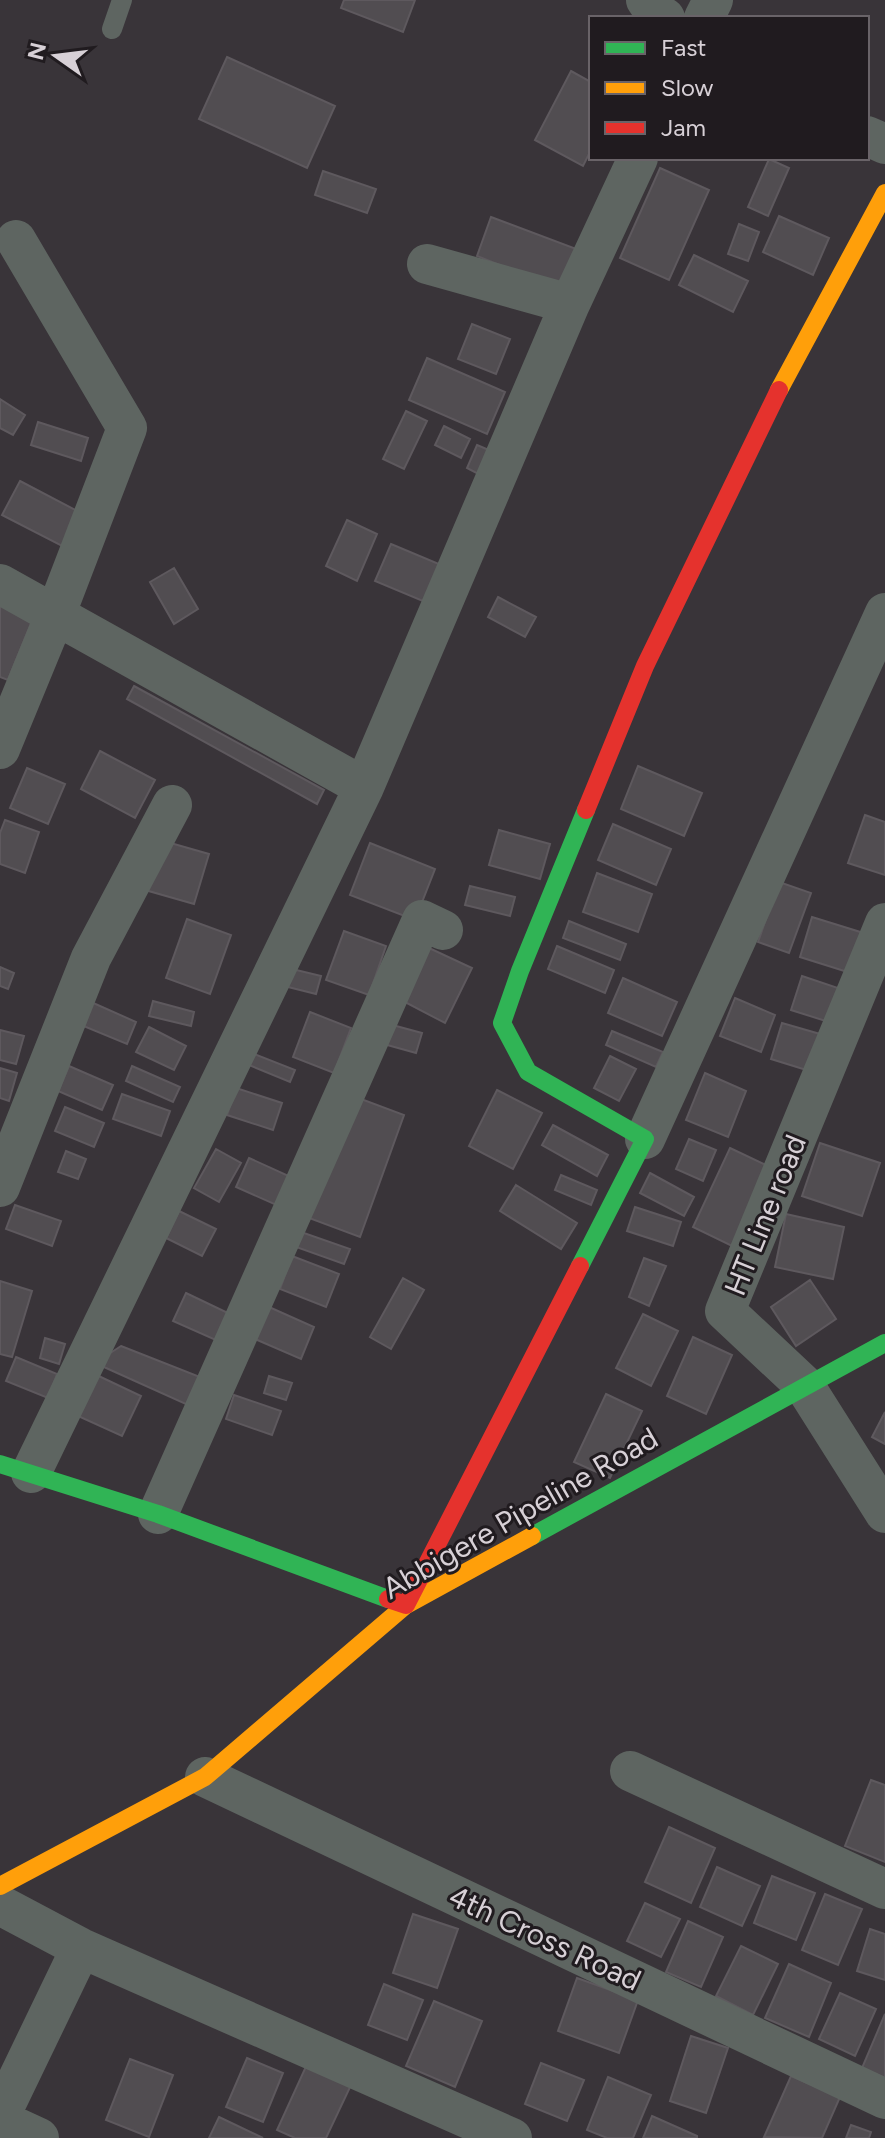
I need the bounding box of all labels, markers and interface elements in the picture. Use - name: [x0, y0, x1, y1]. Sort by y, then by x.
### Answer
- north arrow: [16, 16, 96, 96]
- legend: [589, 16, 869, 160]
- text: Fast: [661, 33, 706, 62]
- text: N: [22, 40, 52, 63]
- text: Slow: [661, 73, 714, 102]
- text: Jam: [661, 113, 706, 142]
- street label: HT Line road: [716, 1129, 814, 1301]
- street label: Abbigere Pipeline Road: [376, 1419, 664, 1607]
- street label: 4th Cross Road: [443, 1877, 647, 1999]

